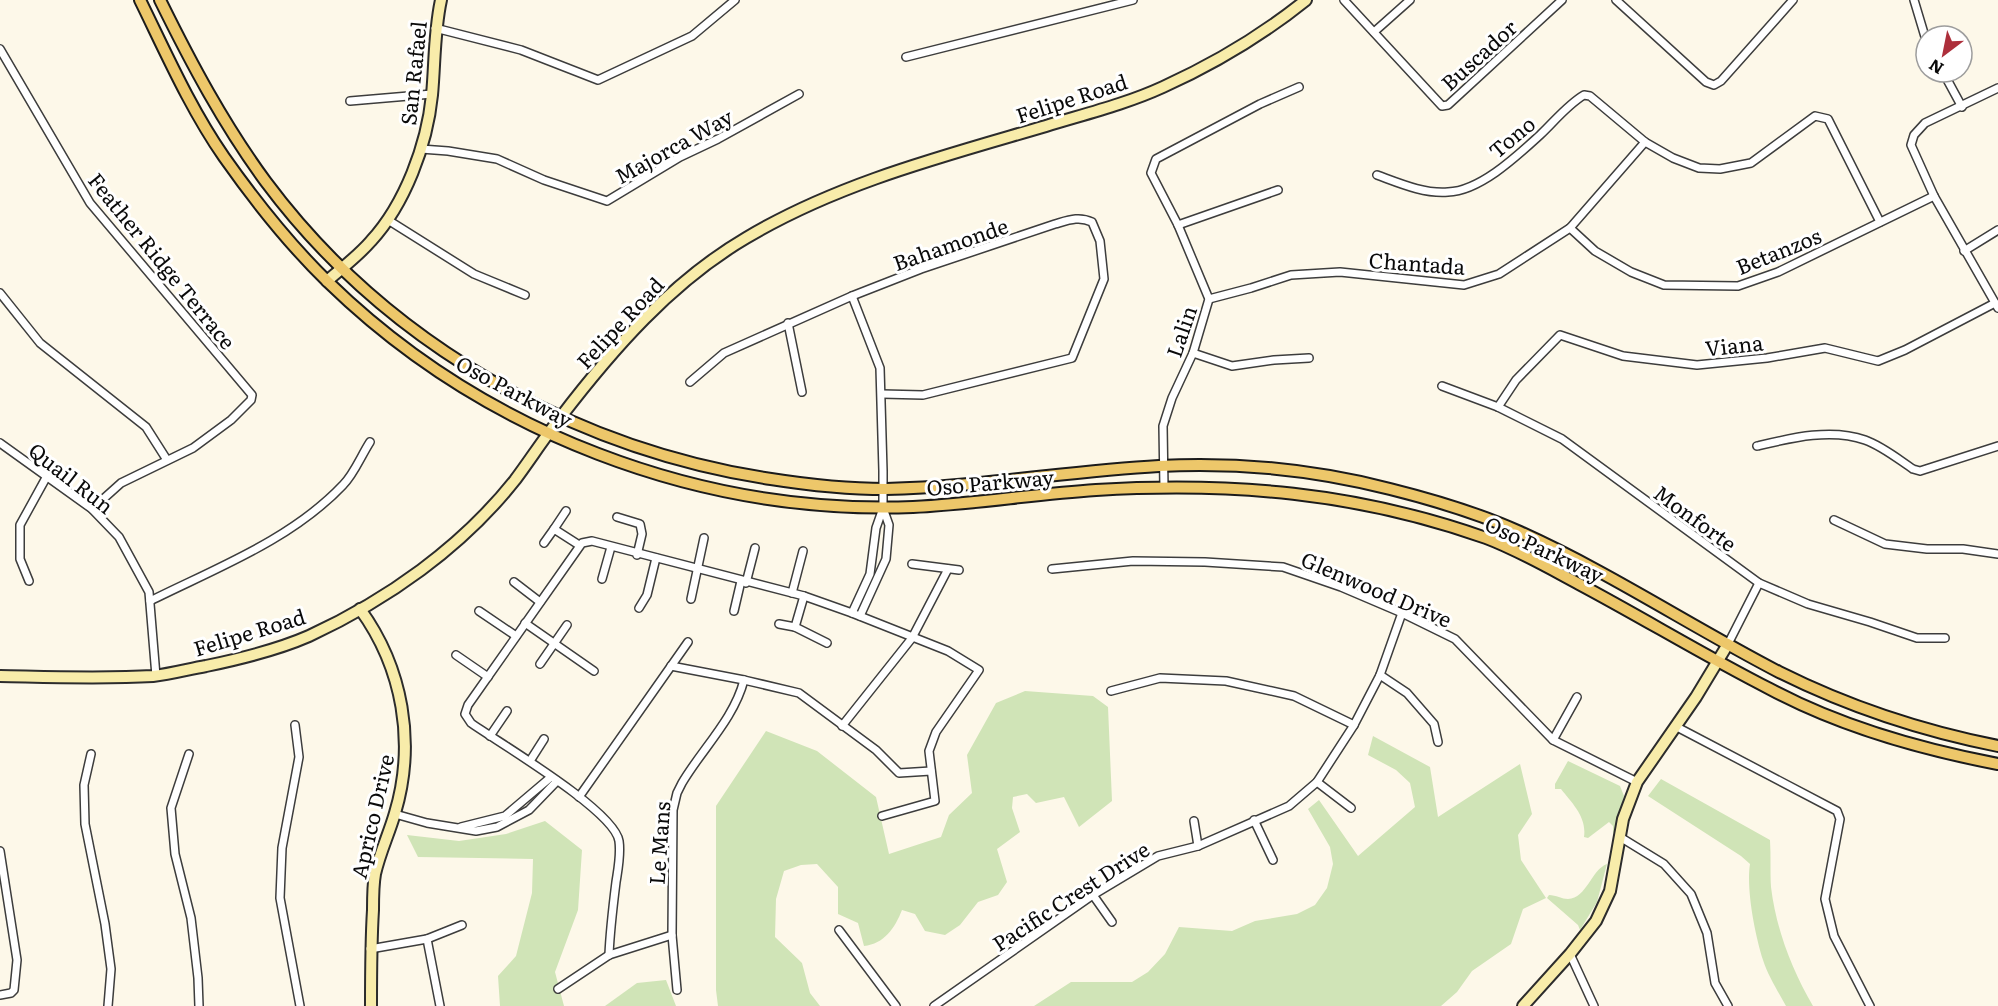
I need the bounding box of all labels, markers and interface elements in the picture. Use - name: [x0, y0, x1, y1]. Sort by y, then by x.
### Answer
- street label: Buscador: [1433, 11, 1523, 97]
- street label: San Rafael: [391, 19, 433, 127]
- north arrow: [1914, 24, 1974, 84]
- text: N: [1923, 54, 1948, 81]
- street label: Felipe Road: [1011, 64, 1131, 130]
- street label: Majorca Way: [608, 99, 739, 190]
- street label: Tono: [1481, 107, 1541, 165]
- street label: Feather Ridge Terrace: [82, 165, 244, 355]
- street label: Bahamonde: [888, 209, 1012, 277]
- street label: Betanzos: [1731, 219, 1825, 281]
- street label: Chantada: [1368, 243, 1467, 281]
- street label: Felipe Road: [568, 269, 670, 375]
- street label: Lalin: [1157, 301, 1203, 361]
- street label: Viana: [1703, 325, 1765, 362]
- street label: Oso Parkway: [451, 346, 579, 434]
- street label: Quail Run: [23, 434, 121, 520]
- street label: Oso Parkway: [925, 460, 1056, 502]
- street label: Monforte: [1648, 476, 1744, 558]
- street label: Oso Parkway: [1481, 507, 1610, 589]
- street label: Glenwood Drive: [1297, 542, 1457, 634]
- street label: Felipe Road: [189, 599, 309, 663]
- street label: Aprico Drive: [342, 751, 400, 881]
- street label: Le Mans: [640, 800, 676, 886]
- street label: Pacific Crest Drive: [985, 832, 1155, 957]

